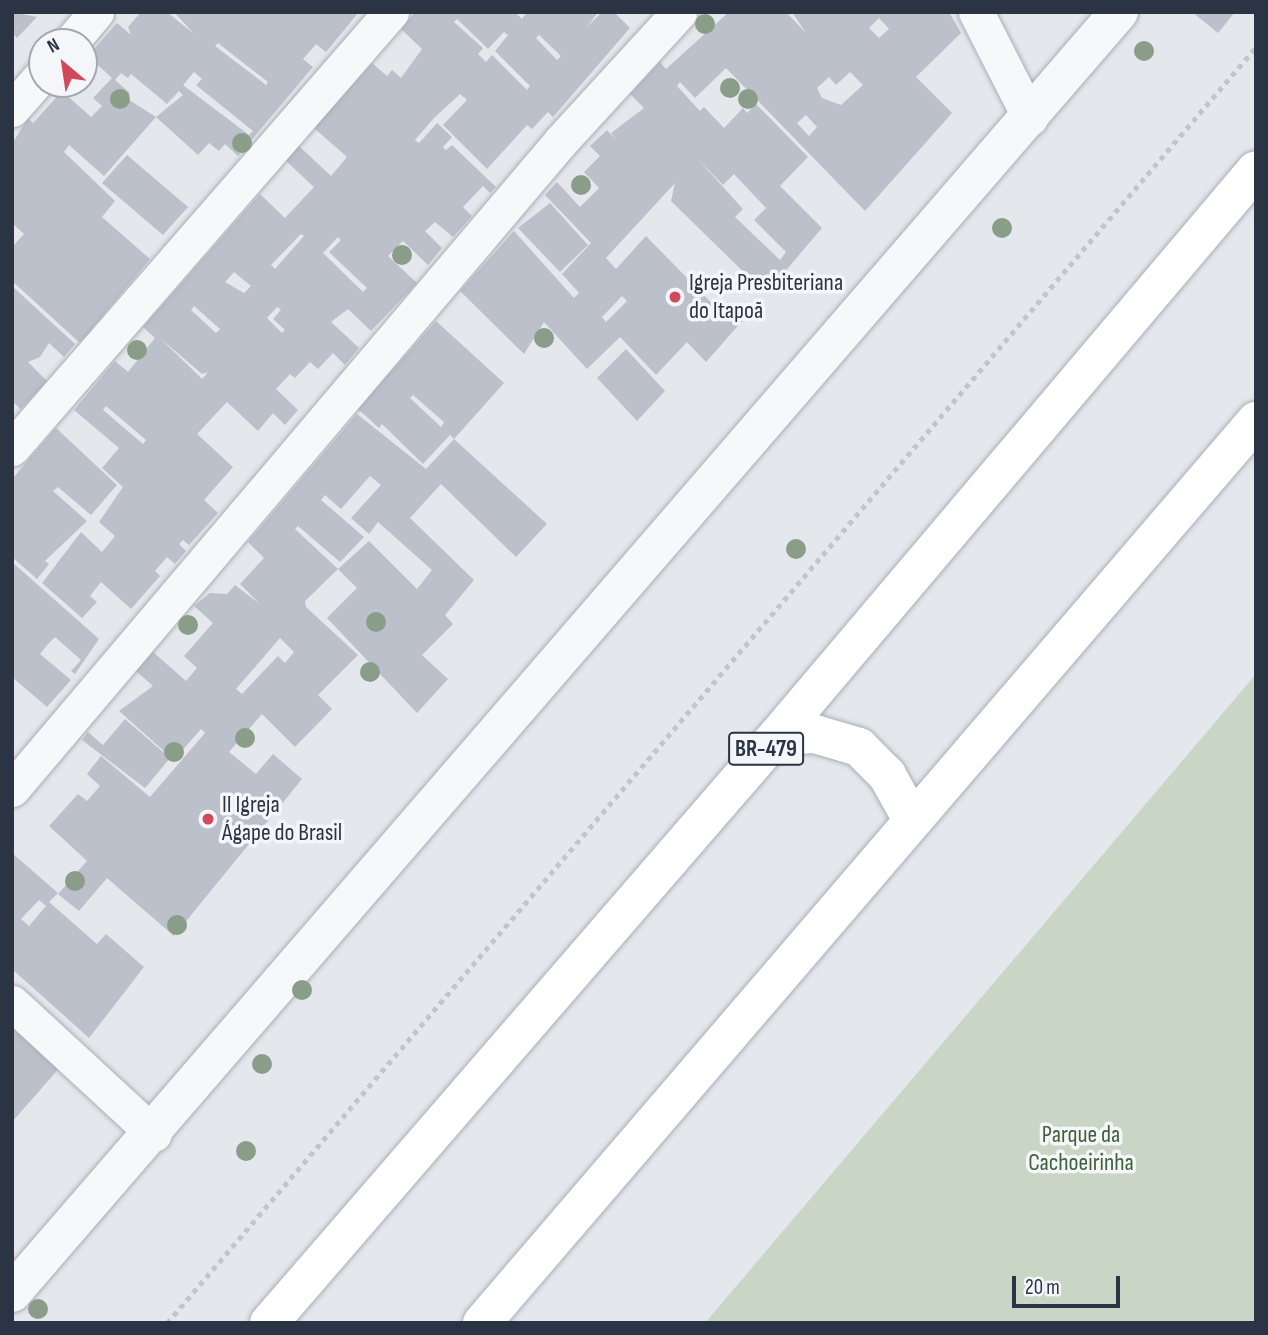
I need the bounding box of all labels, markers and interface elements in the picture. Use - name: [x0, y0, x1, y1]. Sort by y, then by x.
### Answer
- north arrow: [28, 28, 98, 98]
- text: N: [44, 33, 64, 58]
- place label: Igreja Presbiteriana do Itapoã: [689, 269, 843, 325]
- marker: Igreja Presbiteriana do Itapoã: [667, 289, 683, 305]
- road number: BR-479: [728, 730, 804, 768]
- place label: II Igreja Ágape do Brasil: [222, 791, 342, 847]
- marker: II Igreja Ágape do Brasil: [200, 811, 216, 827]
- park label: Parque da Cachoeirinha: [1028, 1121, 1134, 1177]
- scale bar: [1016, 1262, 1124, 1306]
- text: 20 m: [1025, 1275, 1060, 1300]

